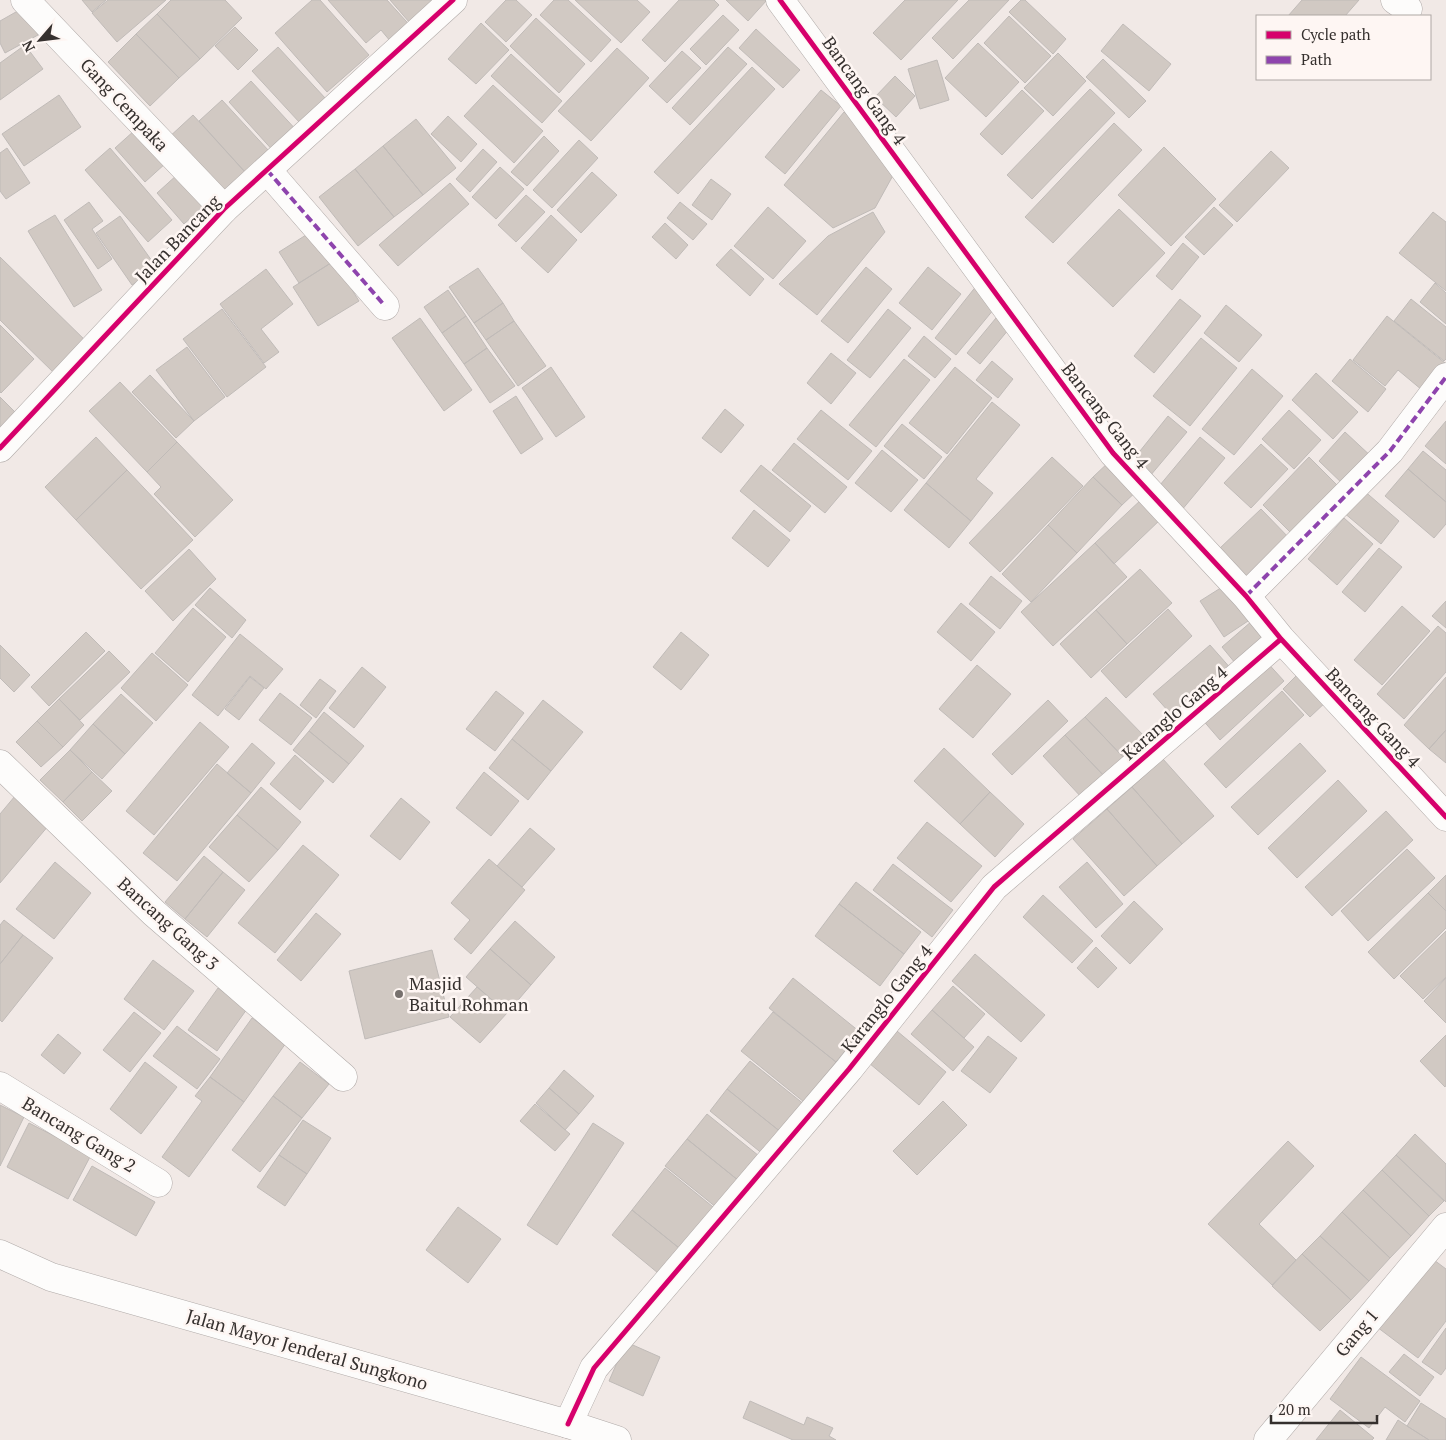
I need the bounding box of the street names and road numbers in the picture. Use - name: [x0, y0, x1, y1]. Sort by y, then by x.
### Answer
- street label: Bancang Gang 4: [817, 31, 913, 150]
- street label: Gang Cempaka: [75, 52, 174, 156]
- street label: Jalan Bancang: [129, 189, 226, 287]
- street label: Bancang Gang 4: [1057, 357, 1155, 474]
- street label: Karanglo Gang 4: [1117, 660, 1232, 765]
- street label: Bancang Gang 4: [1321, 662, 1427, 773]
- street label: Bancang Gang 3: [113, 871, 224, 975]
- street label: Karanglo Gang 4: [835, 939, 937, 1057]
- street label: Bancang Gang 2: [18, 1091, 141, 1178]
- street label: Jalan Mayor Jenderal Sungkono: [184, 1303, 431, 1395]
- street label: Gang 1: [1329, 1303, 1383, 1361]

